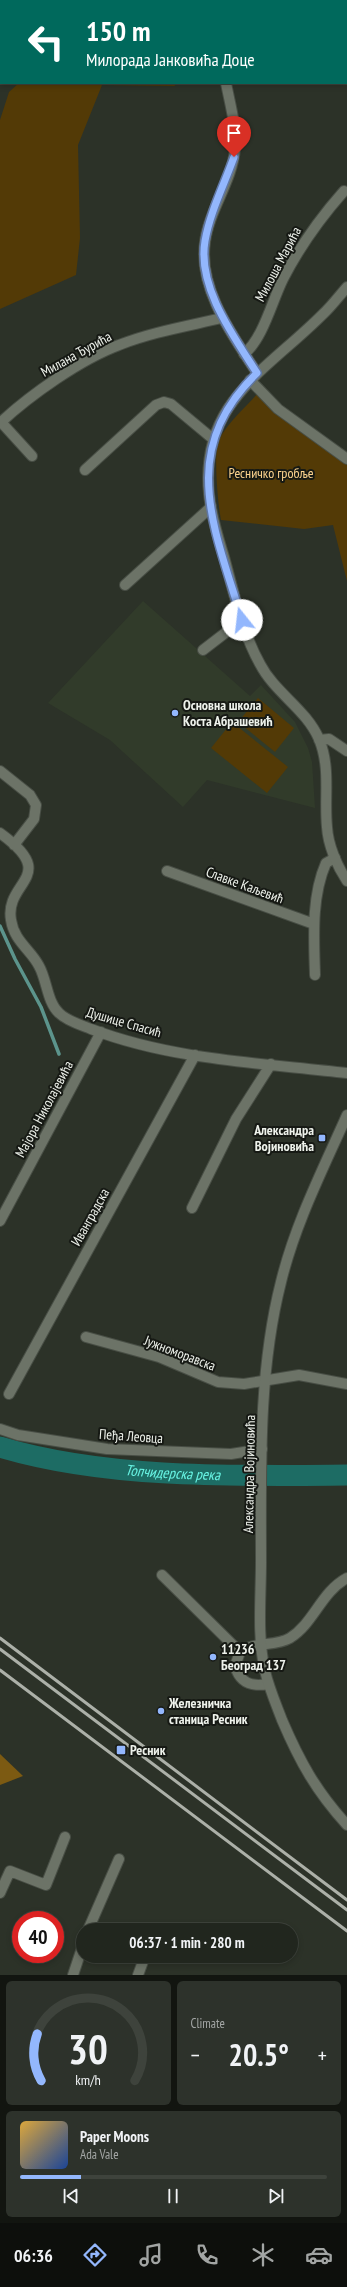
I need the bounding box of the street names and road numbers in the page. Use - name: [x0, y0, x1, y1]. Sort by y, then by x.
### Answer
- street label: Милоша Марића: [251, 223, 305, 305]
- street label: Милана Ђурића: [37, 327, 115, 381]
- street label: Славке Каљевић: [204, 863, 286, 907]
- street label: Душице Спасић: [84, 1003, 164, 1041]
- street label: Мајора Николајевића: [11, 1058, 77, 1160]
- street label: Иванградска: [67, 1185, 113, 1249]
- street label: Јужноморавска: [141, 1331, 218, 1375]
- street label: Александра Војиновића: [239, 1415, 259, 1533]
- street label: Пеђа Леовца: [98, 1425, 164, 1447]

